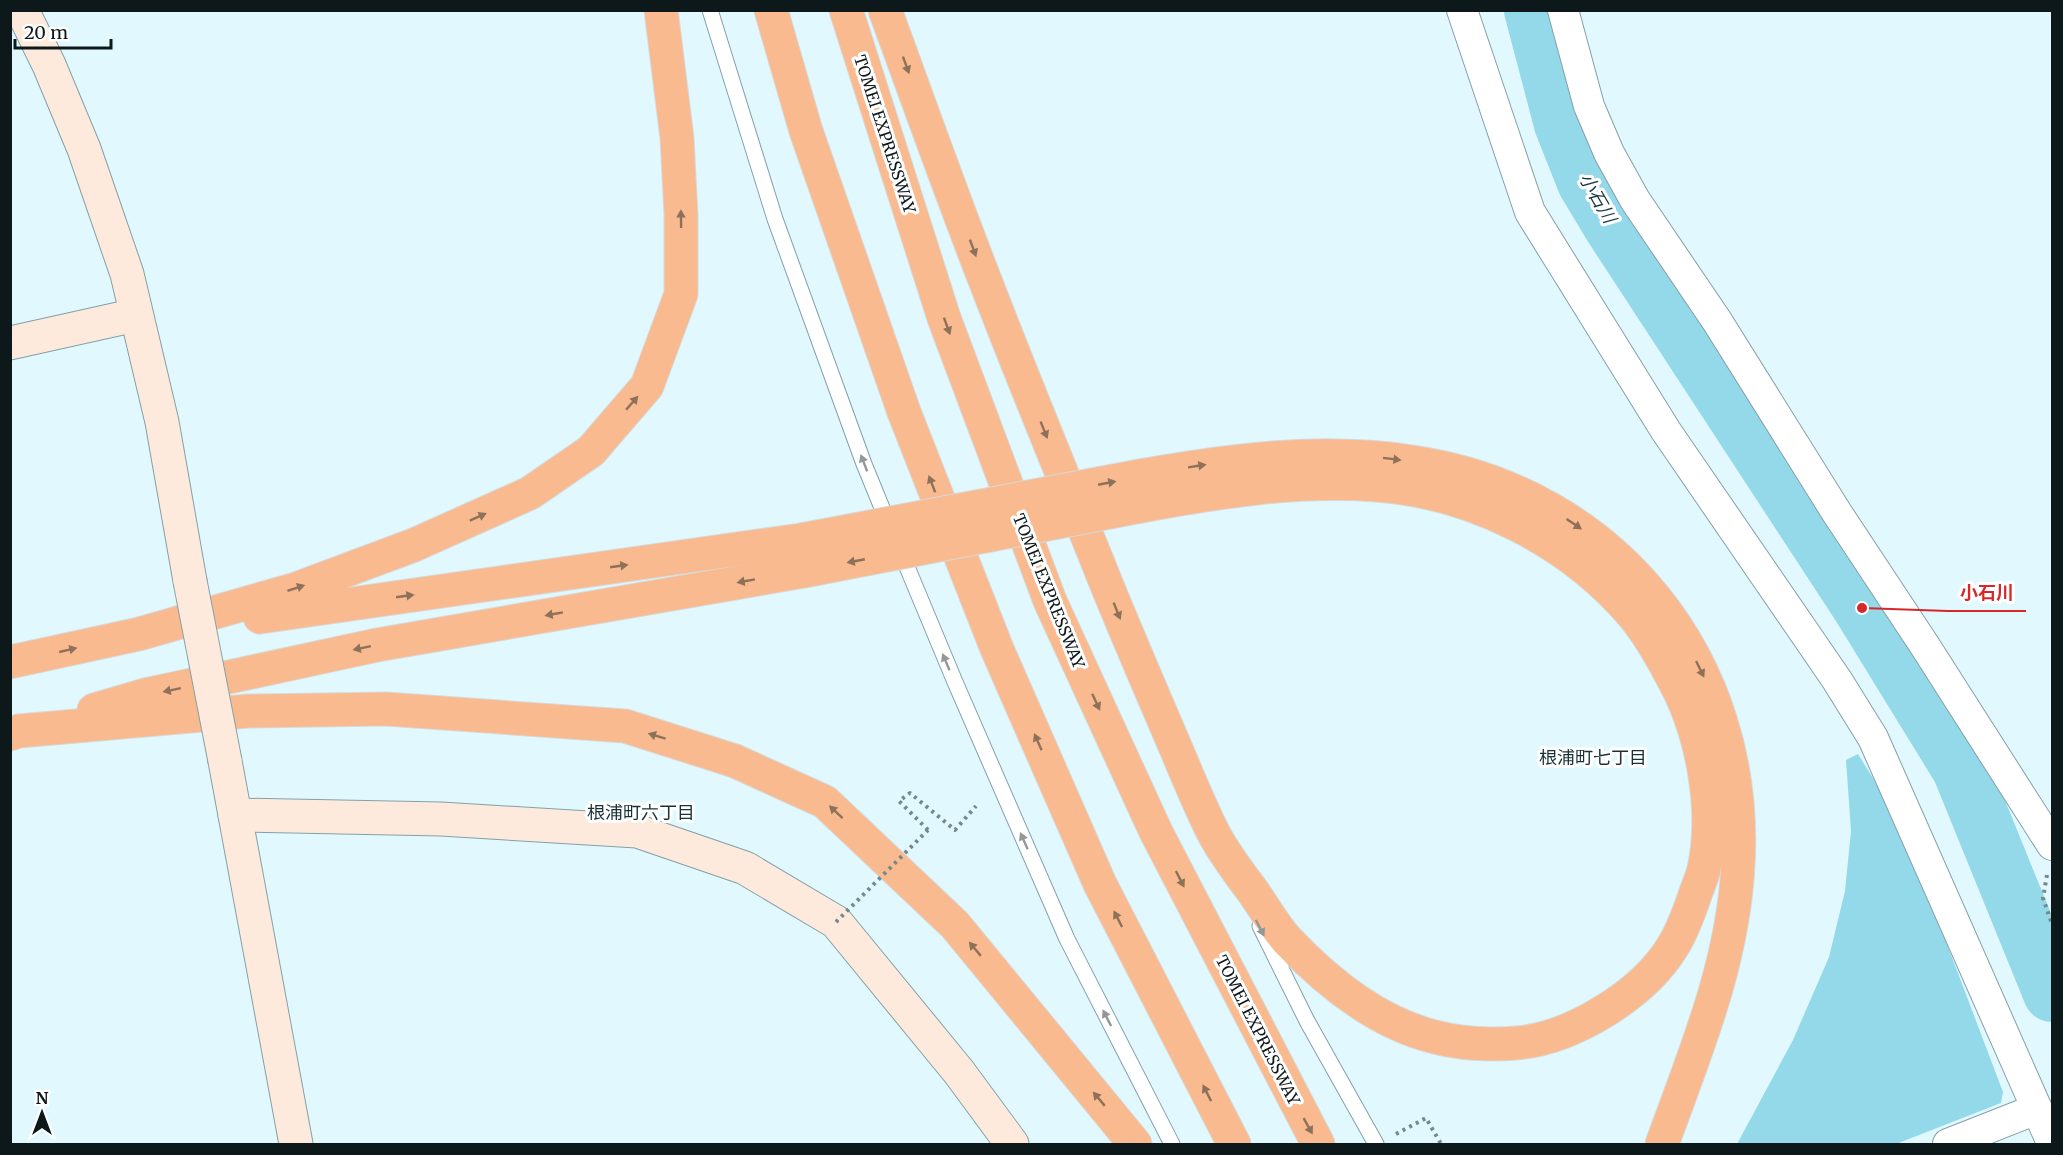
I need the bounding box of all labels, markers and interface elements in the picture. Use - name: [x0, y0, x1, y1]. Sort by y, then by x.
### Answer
- scale bar: [15, 12, 111, 50]
- text: 20 m: [24, 21, 68, 44]
- street label: TOMEI EXPRESSWAY: [850, 52, 920, 216]
- one-way arrow: [901, 57, 911, 75]
- water label: 小石川: [1575, 169, 1622, 229]
- one-way arrow: [676, 210, 686, 229]
- one-way arrow: [968, 240, 978, 258]
- one-way arrow: [943, 317, 952, 335]
- one-way arrow: [625, 396, 638, 411]
- one-way arrow: [1040, 421, 1050, 439]
- one-way arrow: [858, 454, 868, 472]
- one-way arrow: [1382, 454, 1401, 464]
- one-way arrow: [1188, 461, 1207, 470]
- one-way arrow: [927, 474, 937, 492]
- one-way arrow: [1097, 478, 1116, 487]
- street label: TOMEI EXPRESSWAY: [1009, 511, 1089, 672]
- one-way arrow: [469, 512, 486, 521]
- one-way arrow: [1565, 518, 1581, 530]
- one-way arrow: [847, 557, 866, 566]
- one-way arrow: [610, 561, 629, 570]
- callout: 小石川: [1948, 575, 2026, 611]
- one-way arrow: [737, 577, 756, 586]
- text: 小石川: [1960, 581, 2014, 604]
- one-way arrow: [287, 583, 305, 592]
- one-way arrow: [396, 592, 415, 601]
- one-way arrow: [1113, 602, 1122, 620]
- one-way arrow: [545, 610, 564, 619]
- one-way arrow: [353, 644, 372, 653]
- one-way arrow: [59, 645, 78, 654]
- one-way arrow: [941, 653, 951, 671]
- one-way arrow: [1696, 660, 1705, 677]
- one-way arrow: [162, 685, 181, 695]
- one-way arrow: [1092, 694, 1101, 711]
- one-way arrow: [648, 731, 666, 740]
- one-way arrow: [1033, 733, 1042, 750]
- district label: 根浦町七丁目: [1539, 746, 1647, 769]
- district label: 根浦町六丁目: [587, 801, 695, 824]
- one-way arrow: [828, 805, 843, 819]
- one-way arrow: [1019, 832, 1029, 850]
- one-way arrow: [1175, 870, 1185, 887]
- one-way arrow: [1113, 911, 1123, 928]
- one-way arrow: [1256, 919, 1265, 936]
- one-way arrow: [968, 941, 981, 957]
- street label: TOMEI EXPRESSWAY: [1212, 952, 1305, 1109]
- one-way arrow: [1102, 1009, 1112, 1026]
- north arrow: [12, 1083, 72, 1143]
- one-way arrow: [1202, 1084, 1212, 1102]
- text: N: [36, 1088, 49, 1108]
- one-way arrow: [1092, 1091, 1105, 1107]
- one-way arrow: [1303, 1118, 1313, 1135]

